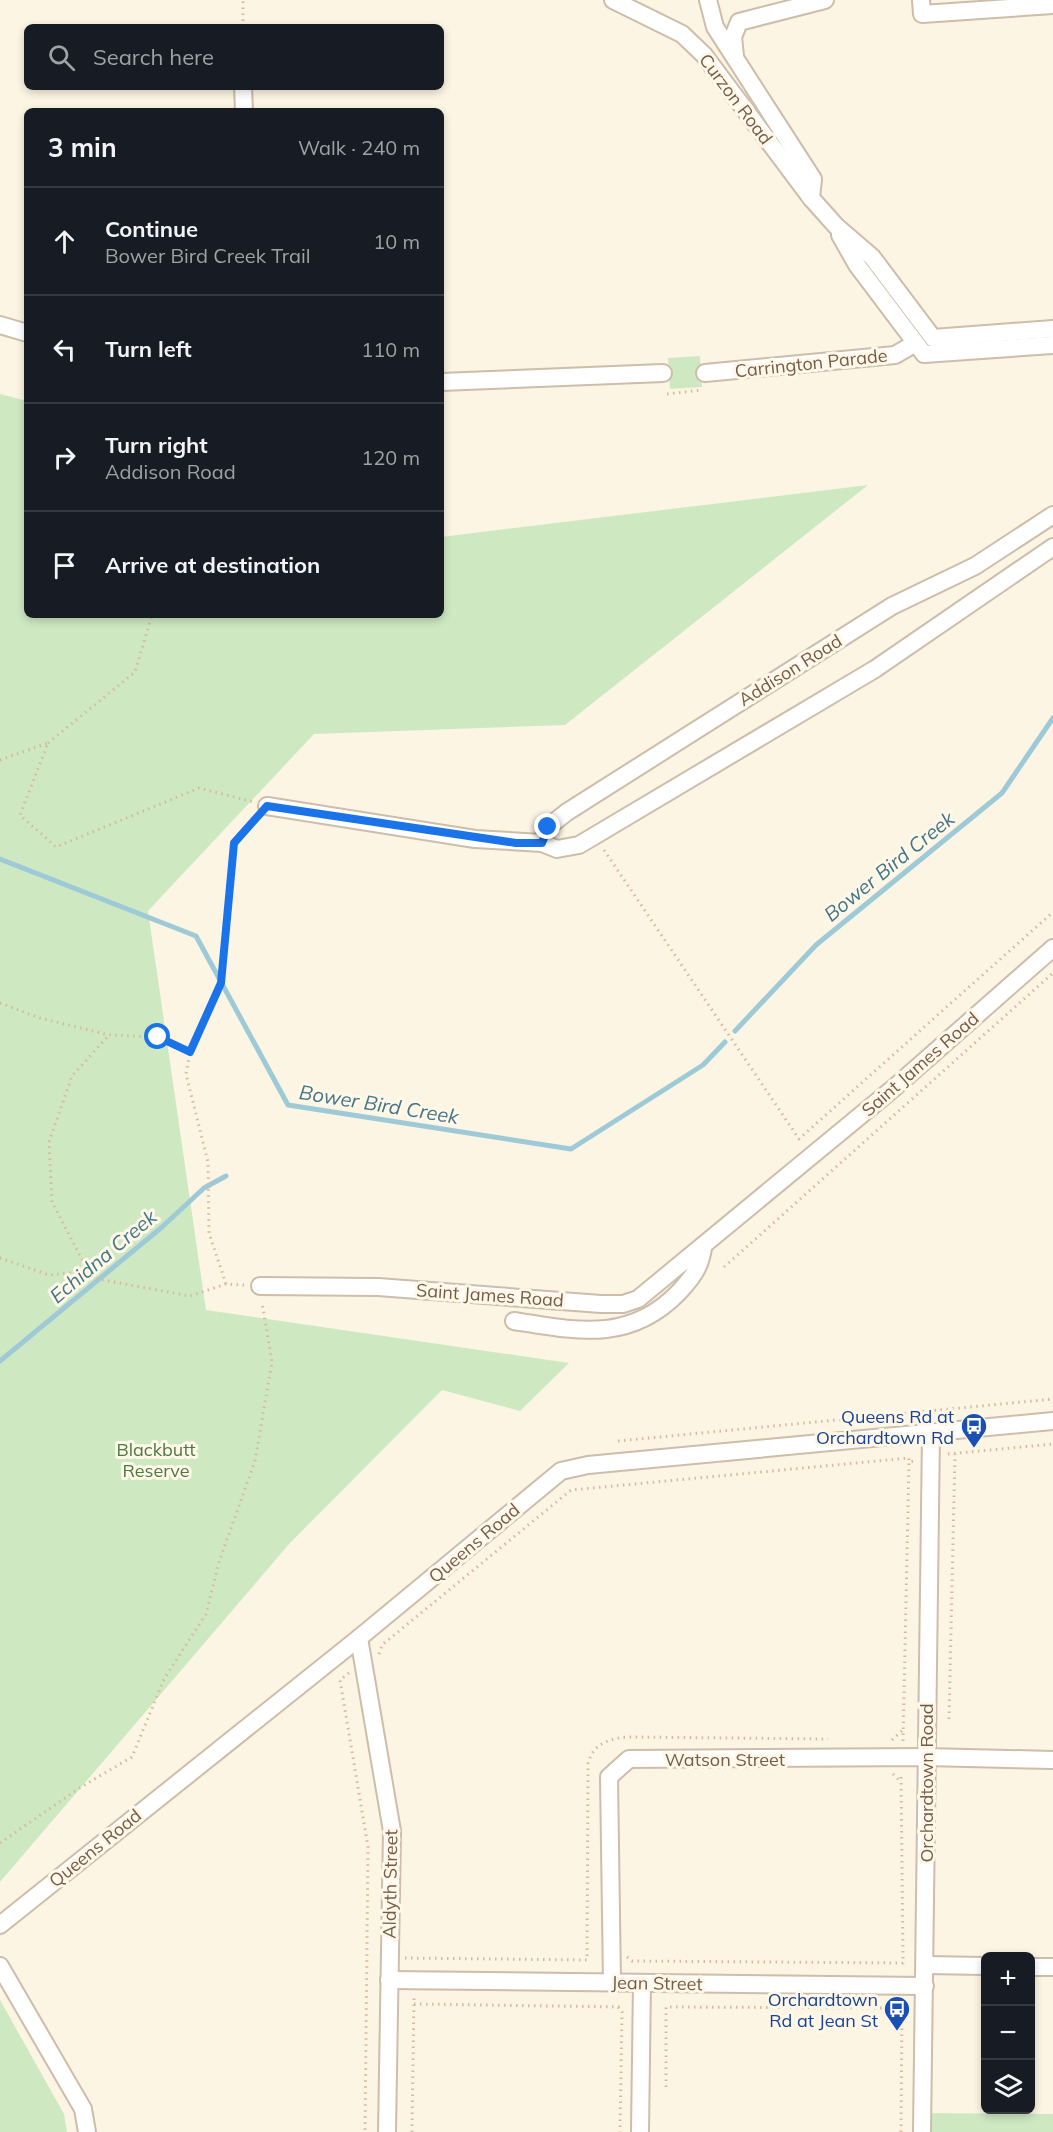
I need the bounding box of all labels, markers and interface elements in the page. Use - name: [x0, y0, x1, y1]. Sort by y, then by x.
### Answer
- search box: [24, 24, 444, 90]
- icon: search: [45, 41, 78, 74]
- text: Search here: [93, 43, 214, 71]
- street label: Curzon Road: [694, 49, 778, 149]
- text: 3 min: [48, 131, 117, 164]
- text: Walk · 240 m: [298, 135, 420, 160]
- text: Continue: [105, 215, 198, 243]
- icon: ahead: [48, 225, 81, 258]
- text: 10 m: [373, 229, 420, 254]
- text: Bower Bird Creek Trail: [105, 243, 311, 268]
- icon: left: [48, 333, 81, 366]
- text: Turn left: [105, 335, 192, 363]
- text: 110 m: [361, 337, 420, 362]
- street label: Carrington Parade: [734, 344, 888, 382]
- text: Turn right: [105, 431, 208, 459]
- icon: right: [48, 441, 81, 474]
- text: 120 m: [361, 445, 420, 470]
- text: Addison Road: [105, 459, 236, 484]
- icon: arrive: [48, 549, 81, 582]
- text: Arrive at destination: [105, 551, 320, 579]
- street label: Addison Road: [734, 629, 846, 711]
- water label: Bower Bird Creek: [819, 805, 960, 926]
- route end: [534, 813, 560, 839]
- street label: Saint James Road: [857, 1007, 983, 1121]
- route start: [144, 1023, 170, 1049]
- water label: Bower Bird Creek: [298, 1079, 461, 1129]
- water label: Echidna Creek: [44, 1204, 162, 1308]
- street label: Saint James Road: [415, 1278, 565, 1312]
- place label: Queens Rd at Orchardtown Rd: [816, 1405, 954, 1449]
- bus stop icon: Queens Rd at Orchardtown Rd: [959, 1411, 989, 1449]
- park label: Blackbutt Reserve: [116, 1438, 196, 1482]
- street label: Queens Road: [424, 1498, 524, 1588]
- street label: Orchardtown Road: [915, 1703, 938, 1863]
- street label: Watson Street: [665, 1748, 785, 1771]
- street label: Queens Road: [44, 1804, 146, 1892]
- street label: Aldyth Street: [378, 1829, 402, 1939]
- map controls: [981, 1952, 1035, 2114]
- button: +: [981, 1952, 1035, 2006]
- street label: Jean Street: [611, 1971, 703, 1995]
- place label: Orchardtown Rd at Jean St: [768, 1988, 878, 2032]
- bus stop icon: Orchardtown Rd at Jean St: [882, 1994, 912, 2032]
- button: −: [981, 2006, 1035, 2060]
- button: layers: [981, 2060, 1035, 2114]

